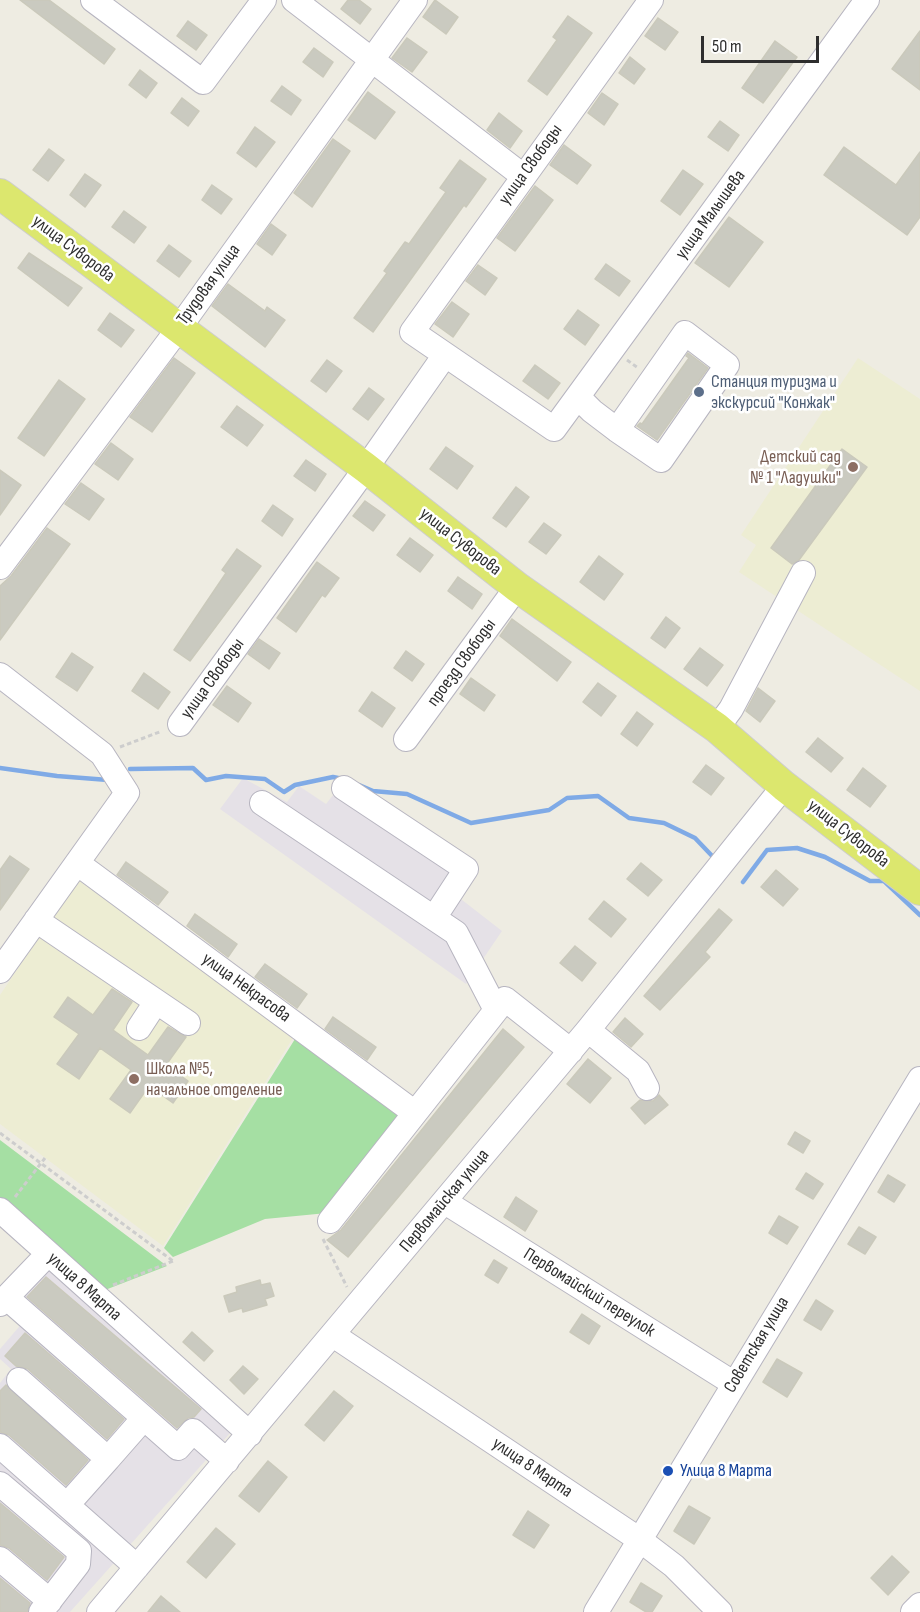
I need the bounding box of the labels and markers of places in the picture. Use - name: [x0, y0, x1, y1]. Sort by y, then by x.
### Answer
- place label: Станция туризма и экскурсий "Конжак": [711, 371, 837, 413]
- marker: Станция туризма и экскурсий "Конжак": [692, 385, 706, 399]
- place label: Детский сад № 1 "Ладушки": [750, 446, 841, 488]
- marker: Детский сад № 1 "Ладушки": [846, 460, 860, 474]
- place label: Школа №5, начальное отделение: [146, 1058, 283, 1100]
- marker: Школа №5, начальное отделение: [127, 1072, 141, 1086]
- place label: Улица 8 Марта: [680, 1460, 772, 1482]
- marker: Улица 8 Марта: [661, 1464, 675, 1478]

